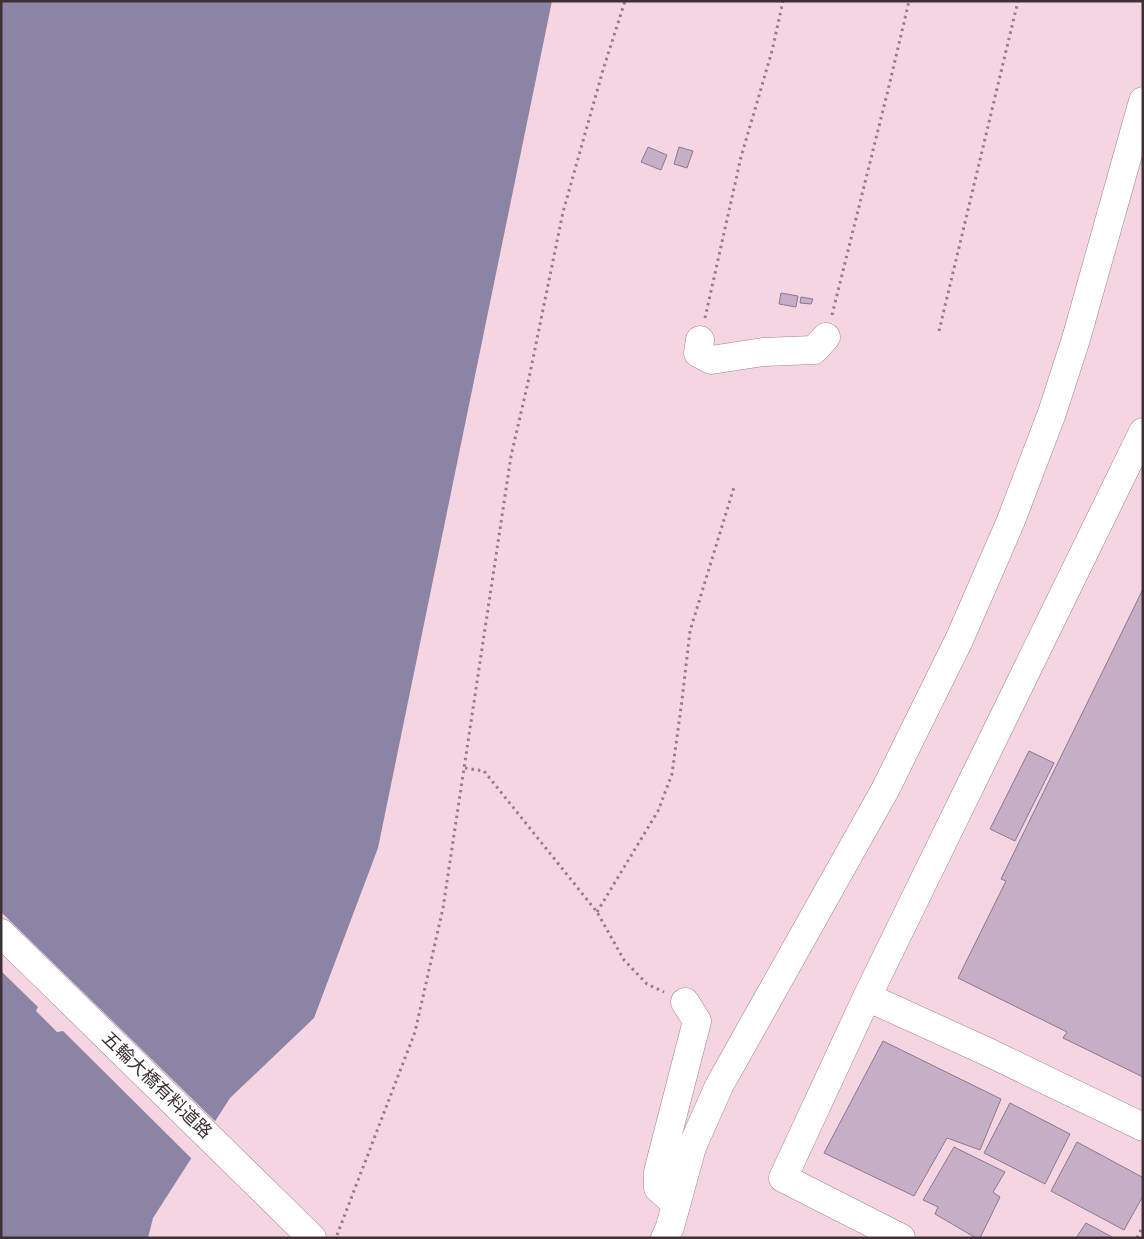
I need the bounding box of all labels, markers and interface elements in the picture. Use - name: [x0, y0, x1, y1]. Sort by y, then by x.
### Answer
- street label: 五輪大橋有料道路: [98, 1027, 216, 1142]

